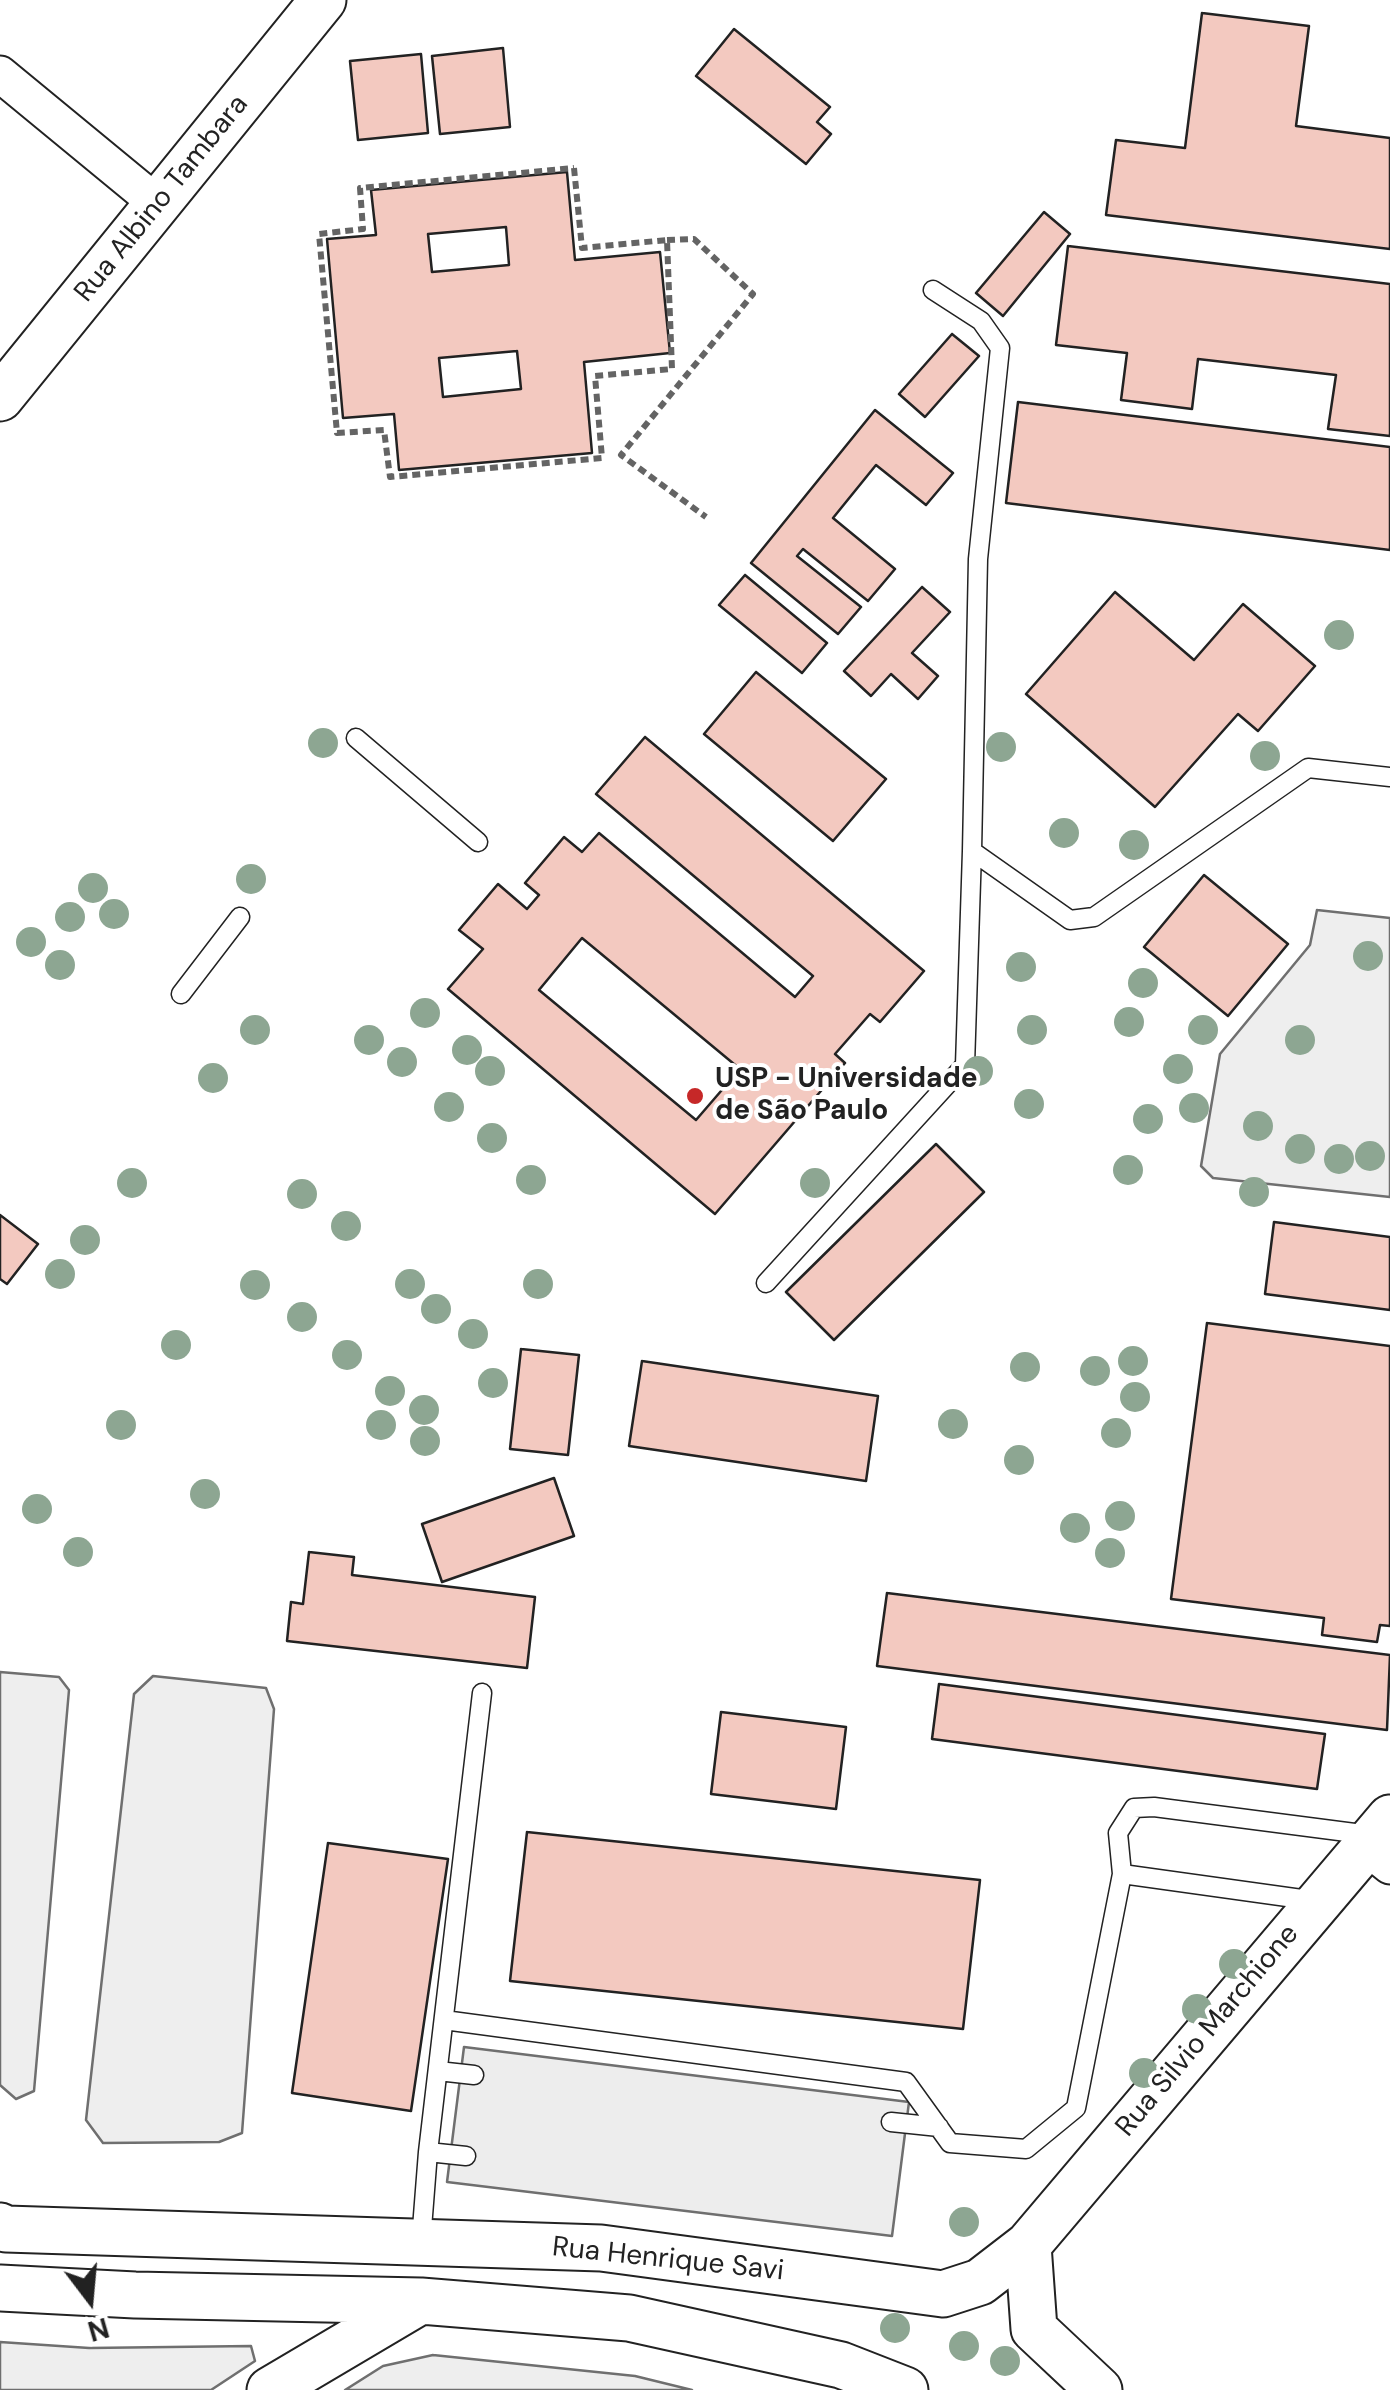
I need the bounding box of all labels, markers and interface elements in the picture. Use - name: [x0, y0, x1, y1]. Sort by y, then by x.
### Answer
- street label: Rua Albino Tambara: [68, 89, 256, 309]
- place label: USP - Universidade de São Paulo: [715, 1063, 978, 1129]
- marker: USP - Universidade de São Paulo: [684, 1085, 706, 1107]
- street label: Rua Silvio Marchione: [1110, 1918, 1306, 2144]
- street label: Rua Henrique Savi: [550, 2231, 786, 2289]
- north arrow: [40, 2250, 140, 2350]
- text: N: [83, 2309, 113, 2350]

